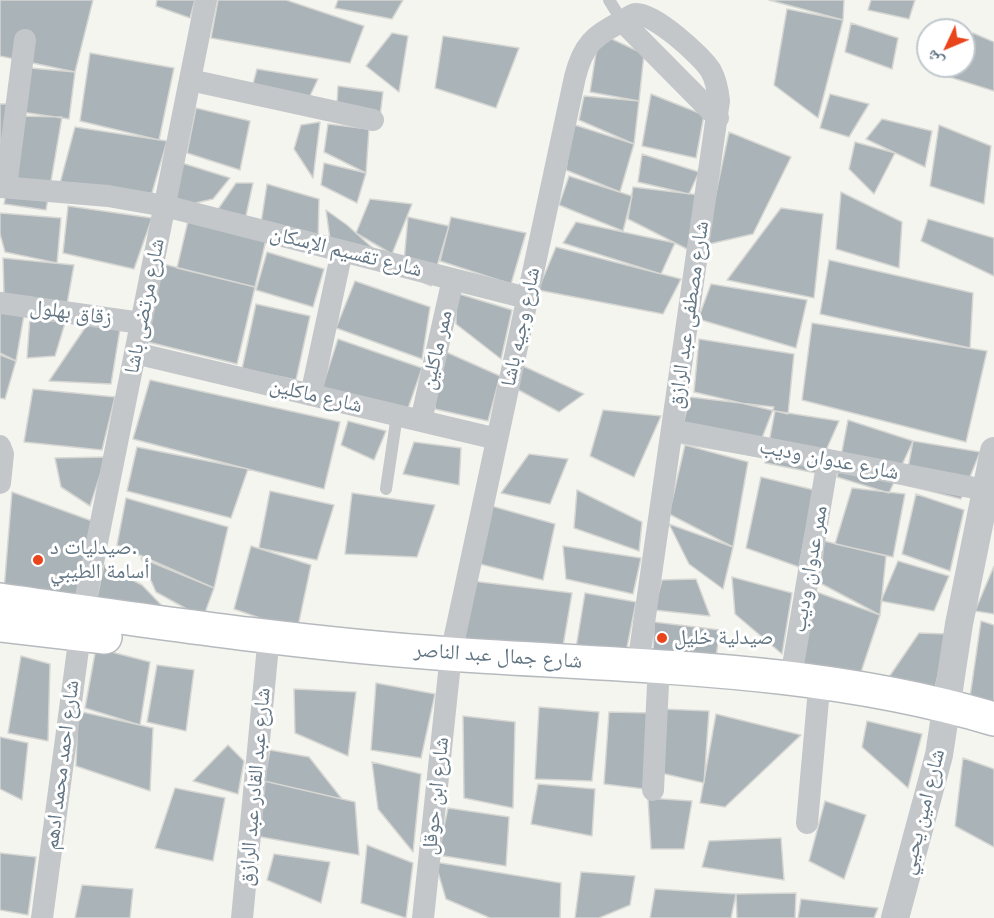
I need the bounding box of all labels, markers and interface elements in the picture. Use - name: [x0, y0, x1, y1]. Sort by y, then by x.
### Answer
- north arrow: [916, 18, 976, 78]
- text: ش: [921, 45, 948, 73]
- street label: شارع مصطفى عبد الرازق: [663, 220, 715, 410]
- street label: شارع تقسيم الإسكان: [267, 221, 425, 283]
- street label: شارع مرتضى باشا: [120, 236, 170, 376]
- street label: شارع وجيه باشا: [496, 265, 546, 389]
- street label: زقاق بهلول: [28, 295, 114, 331]
- street label: ممر ماكلين: [416, 308, 458, 392]
- street label: شارع ماكلين: [267, 373, 365, 419]
- street label: شارع عدوان وديب: [757, 434, 901, 486]
- street label: ممر عدوان وديب: [786, 504, 834, 634]
- place label: صيدليات د. أسامة الطيبي: [50, 535, 149, 585]
- marker: صيدليات د. أسامة الطيبي: [31, 553, 45, 567]
- place label: صيدلية خليل: [674, 625, 773, 651]
- marker: صيدلية خليل: [655, 631, 669, 645]
- street label: شارع جمال عبد الناصر: [413, 638, 583, 674]
- street label: شارع احمد محمد ادهم: [39, 679, 85, 851]
- street label: شارع عبد القادر عبد الرازق: [234, 687, 276, 887]
- street label: شارع ابن حوقل: [417, 736, 455, 856]
- street label: شارع امين يحيي: [895, 747, 951, 877]

